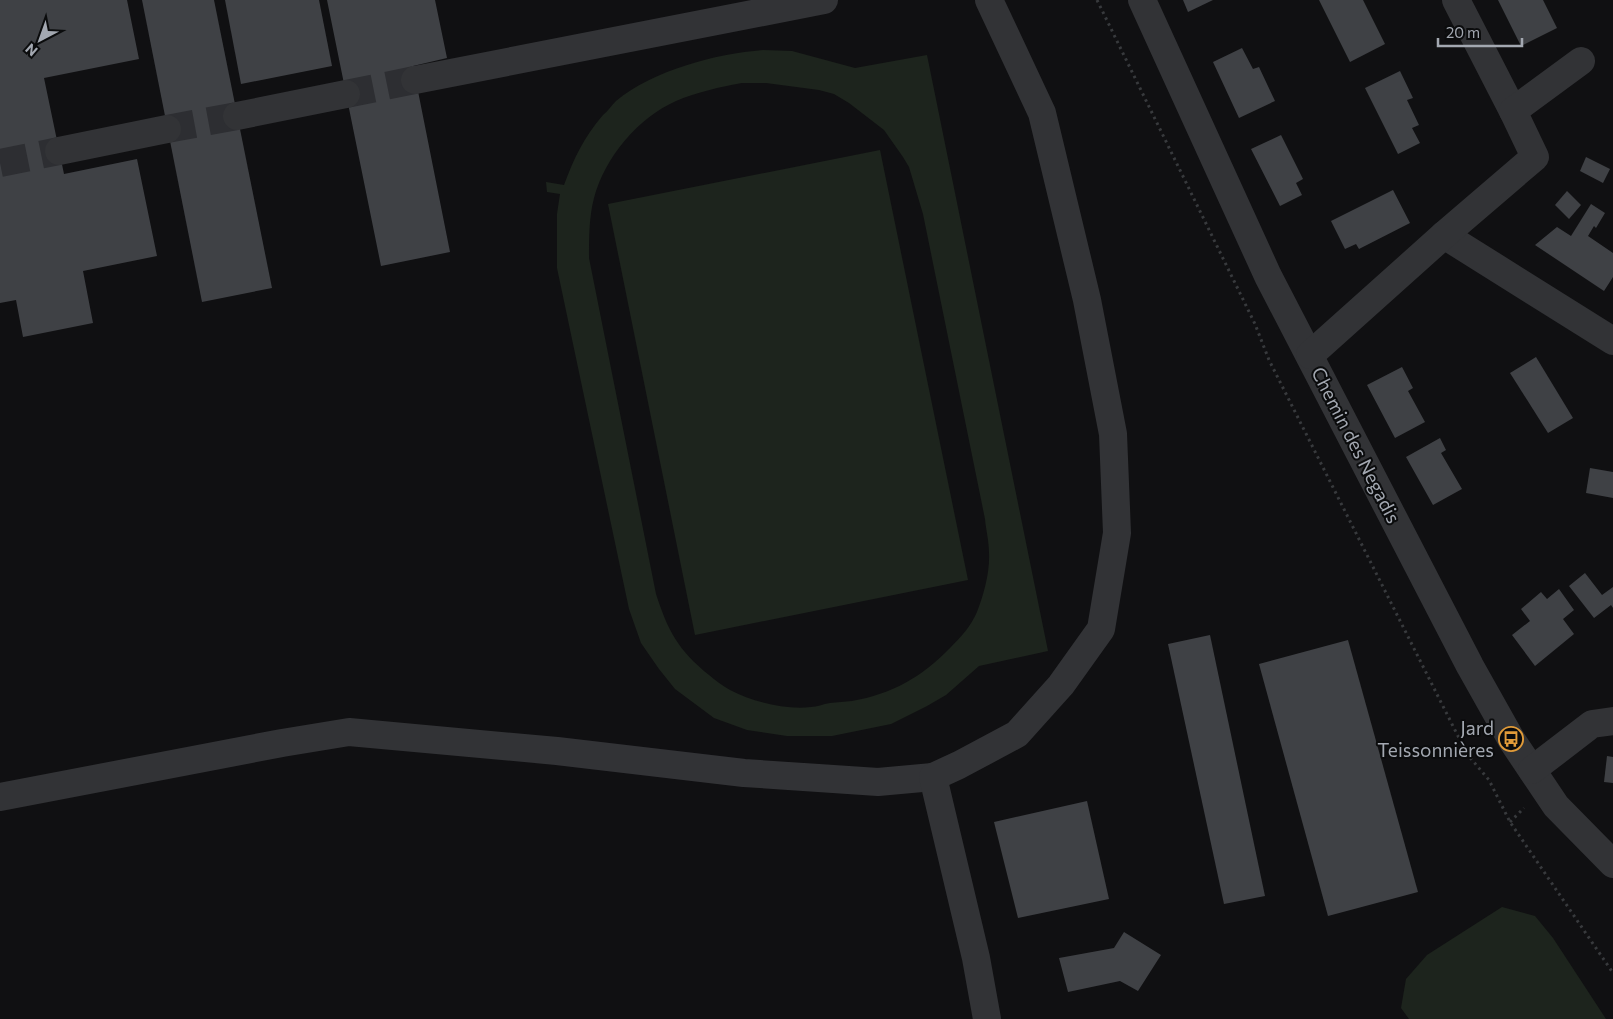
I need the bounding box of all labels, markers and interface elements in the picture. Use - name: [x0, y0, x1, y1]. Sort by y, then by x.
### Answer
- north arrow: [15, 15, 65, 65]
- scale bar: [1438, 15, 1522, 47]
- text: 20 m: [1446, 23, 1480, 41]
- text: N: [22, 40, 41, 60]
- street label: Chemin des Negadis: [1307, 363, 1406, 527]
- place label: Jard Teissonnières: [1377, 716, 1494, 761]
- bus stop icon: Jard Teissonnières: [1498, 726, 1524, 752]

